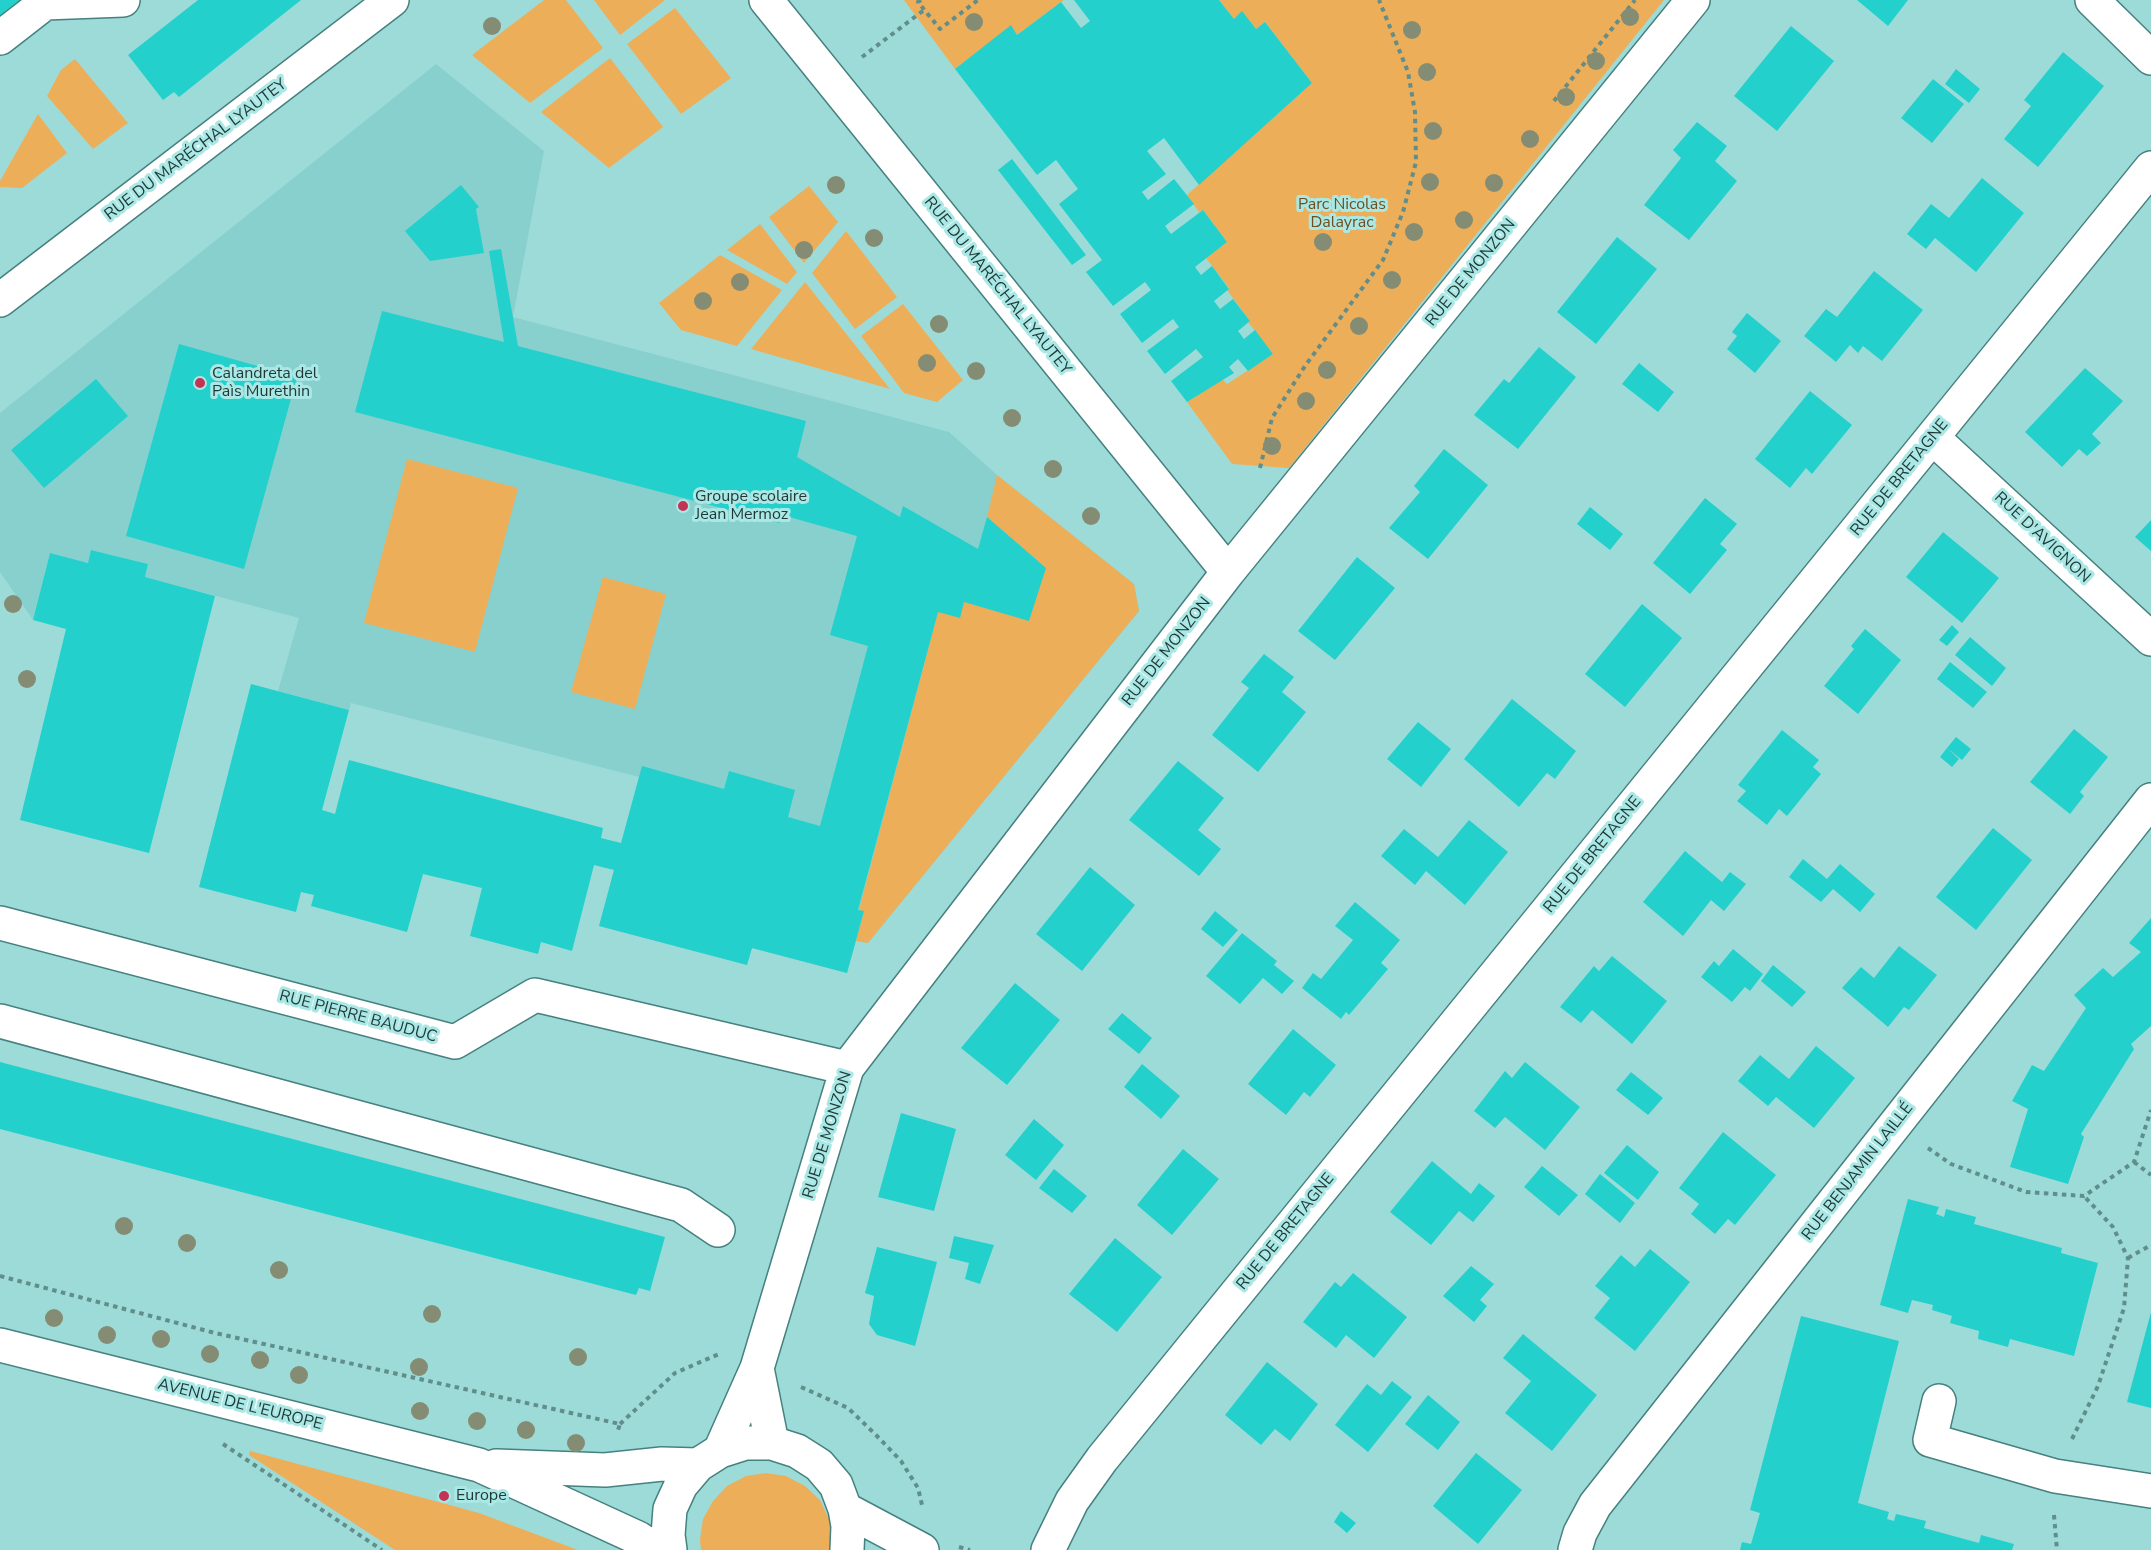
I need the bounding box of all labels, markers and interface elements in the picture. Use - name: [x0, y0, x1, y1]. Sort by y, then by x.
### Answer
- street label: RUE DU MARÉCHAL LYAUTEY: [101, 75, 291, 225]
- street label: RUE DU MARÉCHAL LYAUTEY: [919, 193, 1075, 379]
- park label: Parc Nicolas Dalayrac: [1298, 195, 1386, 233]
- street label: RUE DE MONZON: [1422, 216, 1520, 330]
- place label: Calandreta del Paìs Murethin: [212, 364, 318, 402]
- marker: Calandreta del Paìs Murethin: [193, 376, 207, 390]
- street label: RUE DE BRETAGNE: [1847, 416, 1953, 540]
- place label: Groupe scolaire Jean Mermoz: [695, 487, 807, 525]
- street label: RUE D'AVIGNON: [1990, 488, 2094, 588]
- marker: Groupe scolaire Jean Mermoz: [676, 499, 690, 513]
- street label: RUE DE MONZON: [1119, 594, 1215, 710]
- street label: RUE DE BRETAGNE: [1540, 793, 1646, 917]
- street label: RUE PIERRE BAUDUC: [277, 987, 439, 1047]
- street label: RUE DE MONZON: [799, 1069, 857, 1201]
- street label: RUE BENJAMIN LAILLÉ: [1798, 1099, 1918, 1245]
- street label: RUE DE BRETAGNE: [1233, 1170, 1339, 1294]
- street label: AVENUE DE L'EUROPE: [156, 1375, 324, 1435]
- place label: Europe: [456, 1486, 507, 1506]
- marker: Europe: [437, 1489, 451, 1503]

